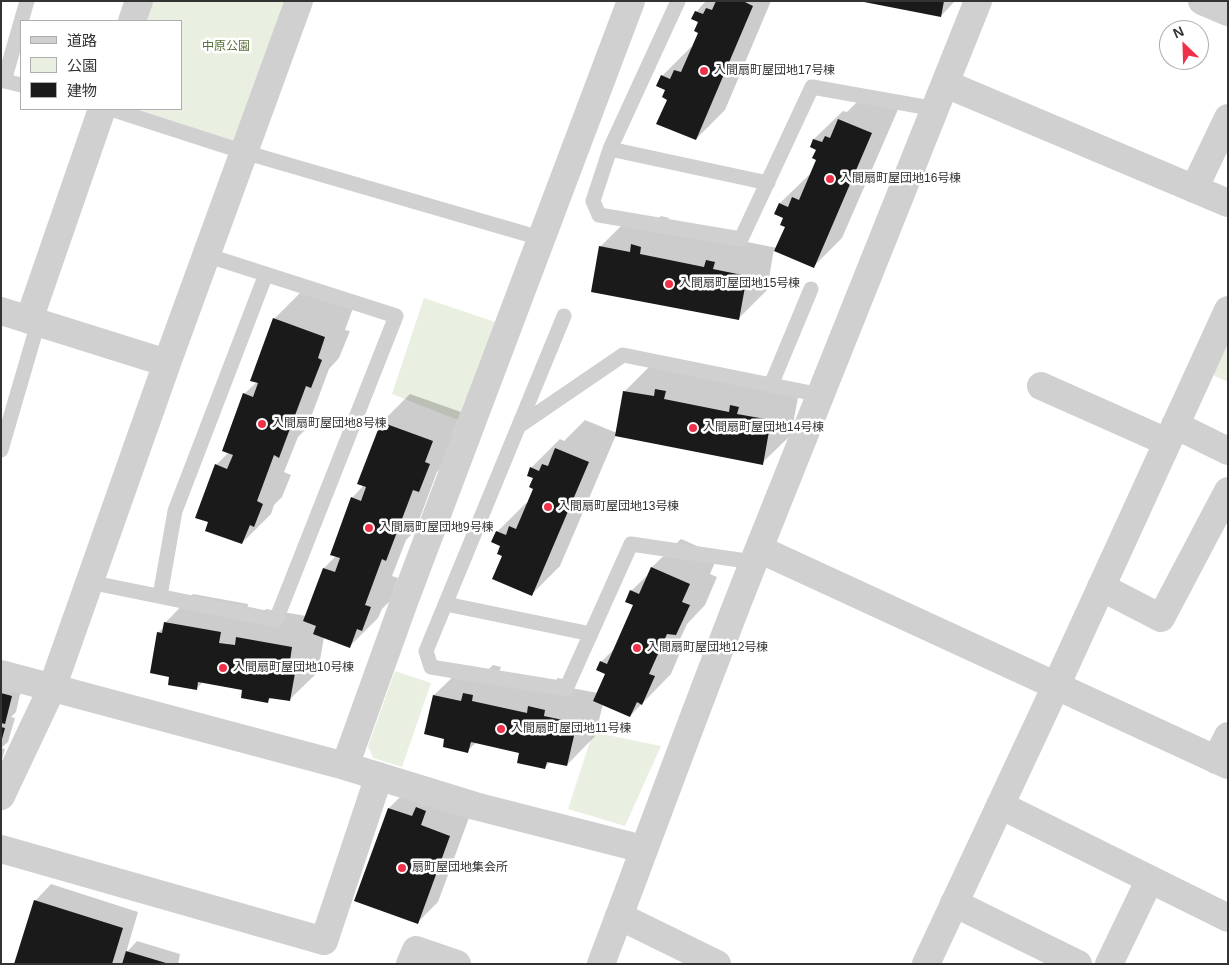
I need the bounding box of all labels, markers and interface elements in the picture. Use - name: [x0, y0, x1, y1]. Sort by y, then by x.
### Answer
- legend: [20, 20, 182, 110]
- north arrow: [1159, 20, 1209, 70]
- text: N: [1170, 23, 1186, 42]
- text: 道路: [67, 32, 97, 49]
- park label: 中原公園: [202, 40, 250, 54]
- text: 公園: [67, 57, 97, 74]
- place label: 入間扇町屋団地17号棟: [714, 64, 835, 78]
- marker: 入間扇町屋団地17号棟: [698, 65, 710, 77]
- text: 建物: [67, 82, 97, 99]
- place label: 入間扇町屋団地16号棟: [840, 172, 961, 186]
- marker: 入間扇町屋団地16号棟: [824, 173, 836, 185]
- place label: 入間扇町屋団地15号棟: [679, 277, 800, 291]
- marker: 入間扇町屋団地15号棟: [663, 278, 675, 290]
- place label: 入間扇町屋団地8号棟: [272, 417, 387, 431]
- marker: 入間扇町屋団地8号棟: [256, 418, 268, 430]
- place label: 入間扇町屋団地14号棟: [703, 421, 824, 435]
- marker: 入間扇町屋団地14号棟: [687, 422, 699, 434]
- place label: 入間扇町屋団地13号棟: [558, 500, 679, 514]
- marker: 入間扇町屋団地13号棟: [542, 501, 554, 513]
- place label: 入間扇町屋団地9号棟: [379, 521, 494, 535]
- marker: 入間扇町屋団地9号棟: [363, 522, 375, 534]
- place label: 入間扇町屋団地12号棟: [647, 641, 768, 655]
- marker: 入間扇町屋団地12号棟: [631, 642, 643, 654]
- place label: 入間扇町屋団地10号棟: [233, 661, 354, 675]
- marker: 入間扇町屋団地10号棟: [217, 662, 229, 674]
- place label: 入間扇町屋団地11号棟: [511, 722, 631, 736]
- marker: 入間扇町屋団地11号棟: [495, 723, 507, 735]
- place label: 扇町屋団地集会所: [412, 861, 508, 875]
- marker: 扇町屋団地集会所: [396, 862, 408, 874]

